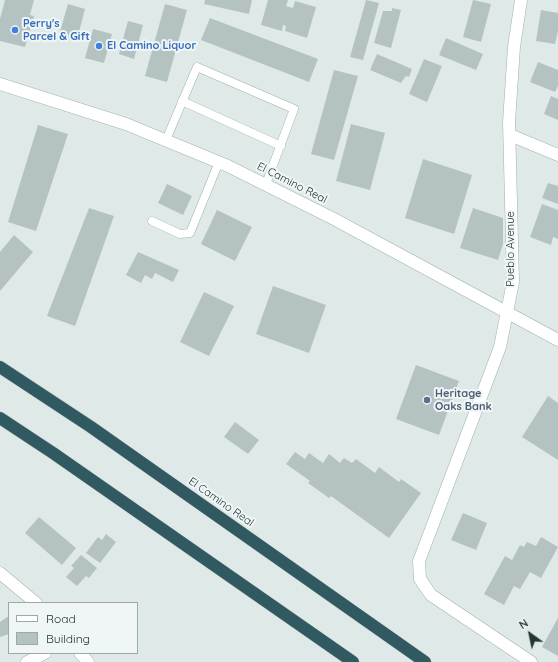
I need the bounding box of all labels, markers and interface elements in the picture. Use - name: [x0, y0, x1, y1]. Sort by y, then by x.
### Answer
- place label: Perry's Parcel & Gift: [23, 17, 90, 43]
- marker: Perry's Parcel & Gift: [10, 25, 20, 35]
- place label: El Camino Liquor: [107, 39, 196, 53]
- marker: El Camino Liquor: [94, 41, 104, 51]
- street label: El Camino Real: [255, 160, 329, 206]
- street label: Pueblo Avenue: [504, 211, 518, 287]
- place label: Heritage Oaks Bank: [435, 387, 492, 413]
- marker: Heritage Oaks Bank: [422, 395, 432, 405]
- street label: El Camino Real: [186, 475, 256, 529]
- legend: [8, 602, 138, 654]
- text: Road: [46, 611, 76, 626]
- north arrow: [510, 614, 550, 654]
- text: N: [516, 616, 531, 632]
- text: Building: [46, 631, 90, 646]

